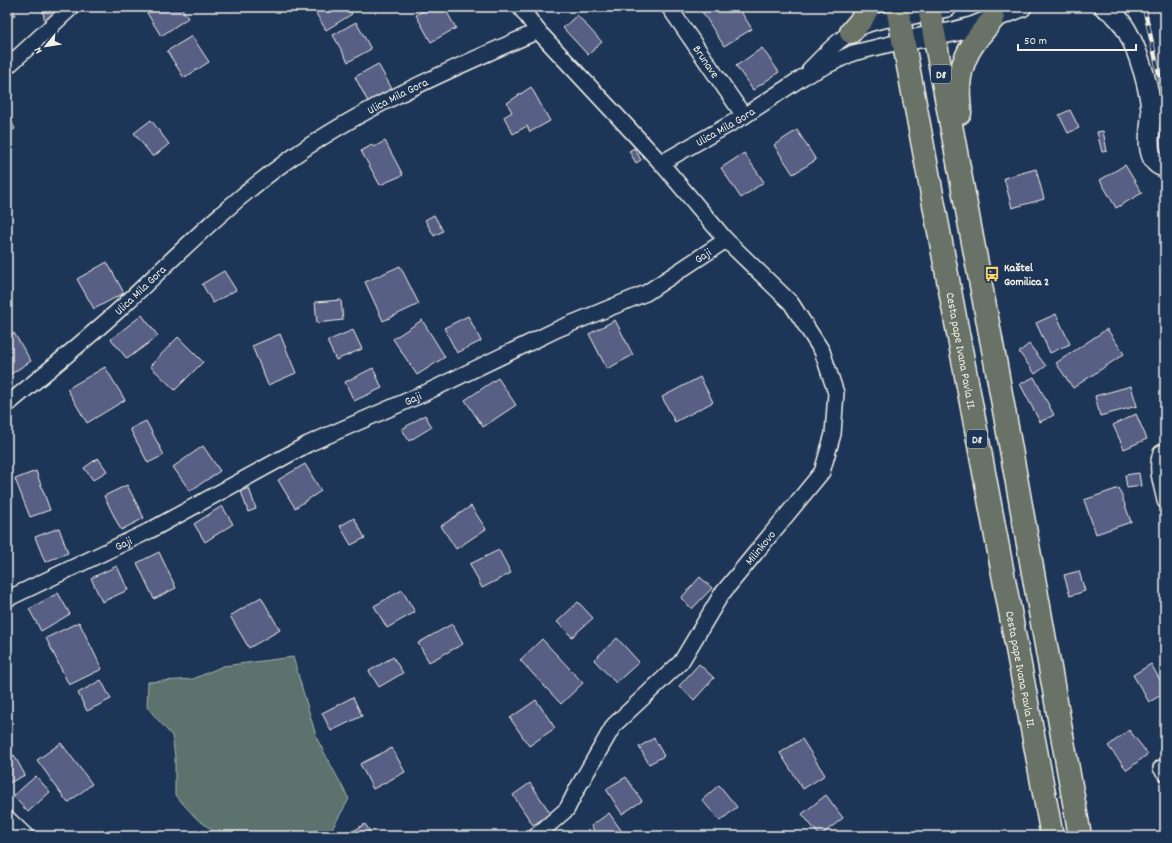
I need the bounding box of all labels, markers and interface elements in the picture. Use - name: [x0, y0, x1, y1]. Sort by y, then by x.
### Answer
- north arrow: [26, 26, 66, 66]
- scale bar: [1018, 26, 1136, 52]
- text: 50 m: [1024, 33, 1047, 50]
- street label: Brunave: [688, 42, 723, 82]
- text: N: [31, 43, 47, 56]
- road number: D8: [931, 65, 951, 83]
- street label: Ulica Mila Gora: [365, 74, 432, 119]
- street label: Ulica Mila Gora: [693, 104, 759, 152]
- street label: Gaji: [692, 245, 715, 268]
- place label: Kaštel Gomilica 2: [1004, 260, 1049, 291]
- street label: Ulica Mila Gora: [111, 262, 171, 320]
- bus stop icon: Kaštel Gomilica 2: [983, 265, 1001, 283]
- street label: Cesta pape Ivana Pavla II.: [941, 291, 979, 411]
- street label: Gaji: [402, 388, 425, 411]
- road number: D8: [967, 430, 987, 448]
- street label: Milinkovo: [742, 527, 781, 569]
- street label: Gaji: [113, 533, 135, 556]
- street label: Cesta pape Ivana Pavla II.: [1000, 610, 1039, 730]

